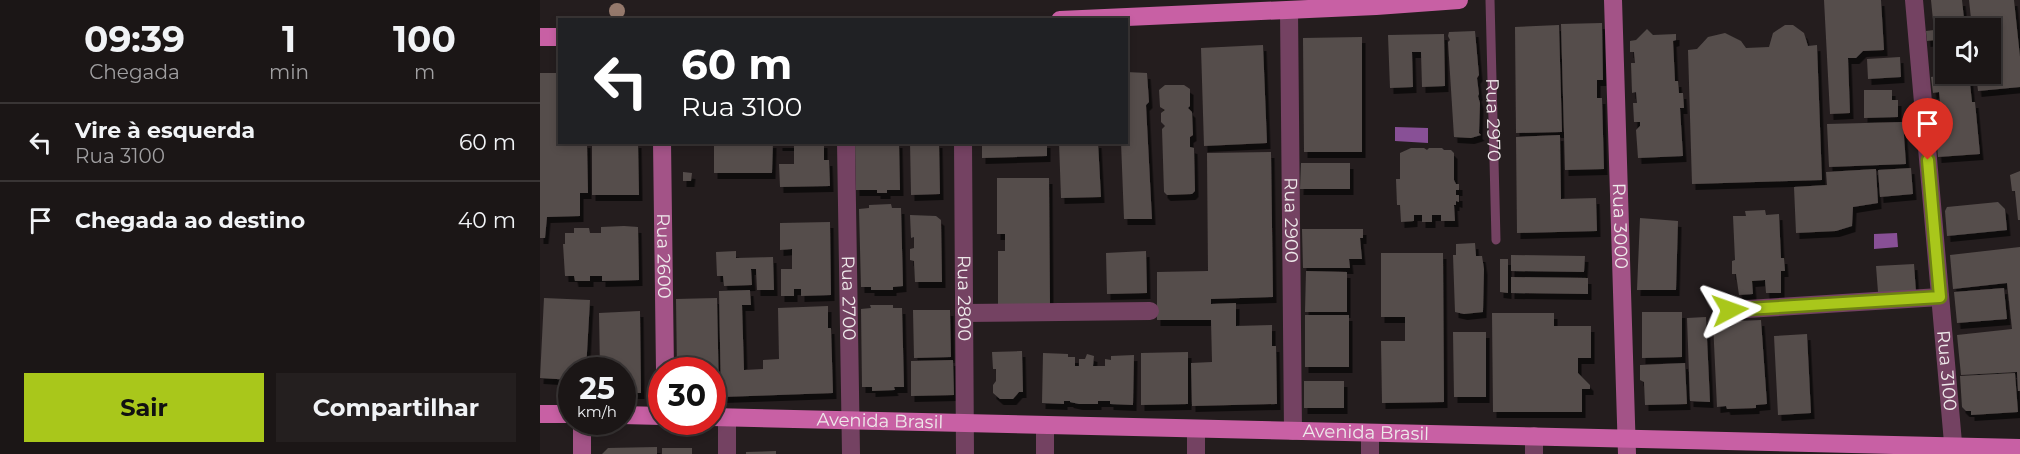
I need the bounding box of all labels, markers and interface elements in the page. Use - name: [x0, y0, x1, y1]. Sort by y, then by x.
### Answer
- text: 09:39: [84, 17, 185, 61]
- text: 1: [282, 17, 296, 61]
- text: 100: [393, 17, 456, 61]
- map controls: [1935, 18, 2001, 84]
- button: sound: [1935, 18, 2001, 84]
- text: 60 m: [681, 38, 792, 90]
- icon: left: [582, 42, 660, 120]
- text: Chegada: [89, 60, 180, 84]
- text: min: [269, 60, 309, 84]
- text: m: [414, 60, 435, 84]
- street label: Rua 2970: [1481, 78, 1505, 162]
- text: Rua 3100: [681, 90, 802, 123]
- pin: [1902, 98, 1953, 160]
- icon: arrive: [1911, 107, 1944, 140]
- text: Vire à esquerda: [75, 117, 255, 144]
- icon: left: [24, 126, 57, 159]
- text: 60 m: [459, 129, 516, 156]
- text: Rua 3100: [75, 144, 165, 168]
- street label: Rua 2900: [1280, 177, 1302, 263]
- street label: Rua 3000: [1608, 182, 1632, 269]
- icon: arrive: [24, 204, 57, 237]
- text: Chegada ao destino: [75, 207, 305, 234]
- text: 40 m: [458, 207, 516, 234]
- street label: Rua 2600: [652, 213, 675, 299]
- street label: Rua 2700: [837, 255, 860, 341]
- street label: Rua 2800: [953, 255, 975, 341]
- position arrow: [1698, 278, 1762, 342]
- street label: Rua 3100: [1932, 329, 1961, 412]
- speed limit sign: 30: [648, 357, 726, 435]
- text: 25: [579, 370, 615, 407]
- button: Sair: [24, 373, 264, 442]
- button: Compartilhar: [276, 373, 516, 442]
- text: km/h: [577, 402, 617, 421]
- street label: Avenida Brasil: [816, 408, 943, 433]
- street label: Avenida Brasil: [1302, 420, 1429, 445]

